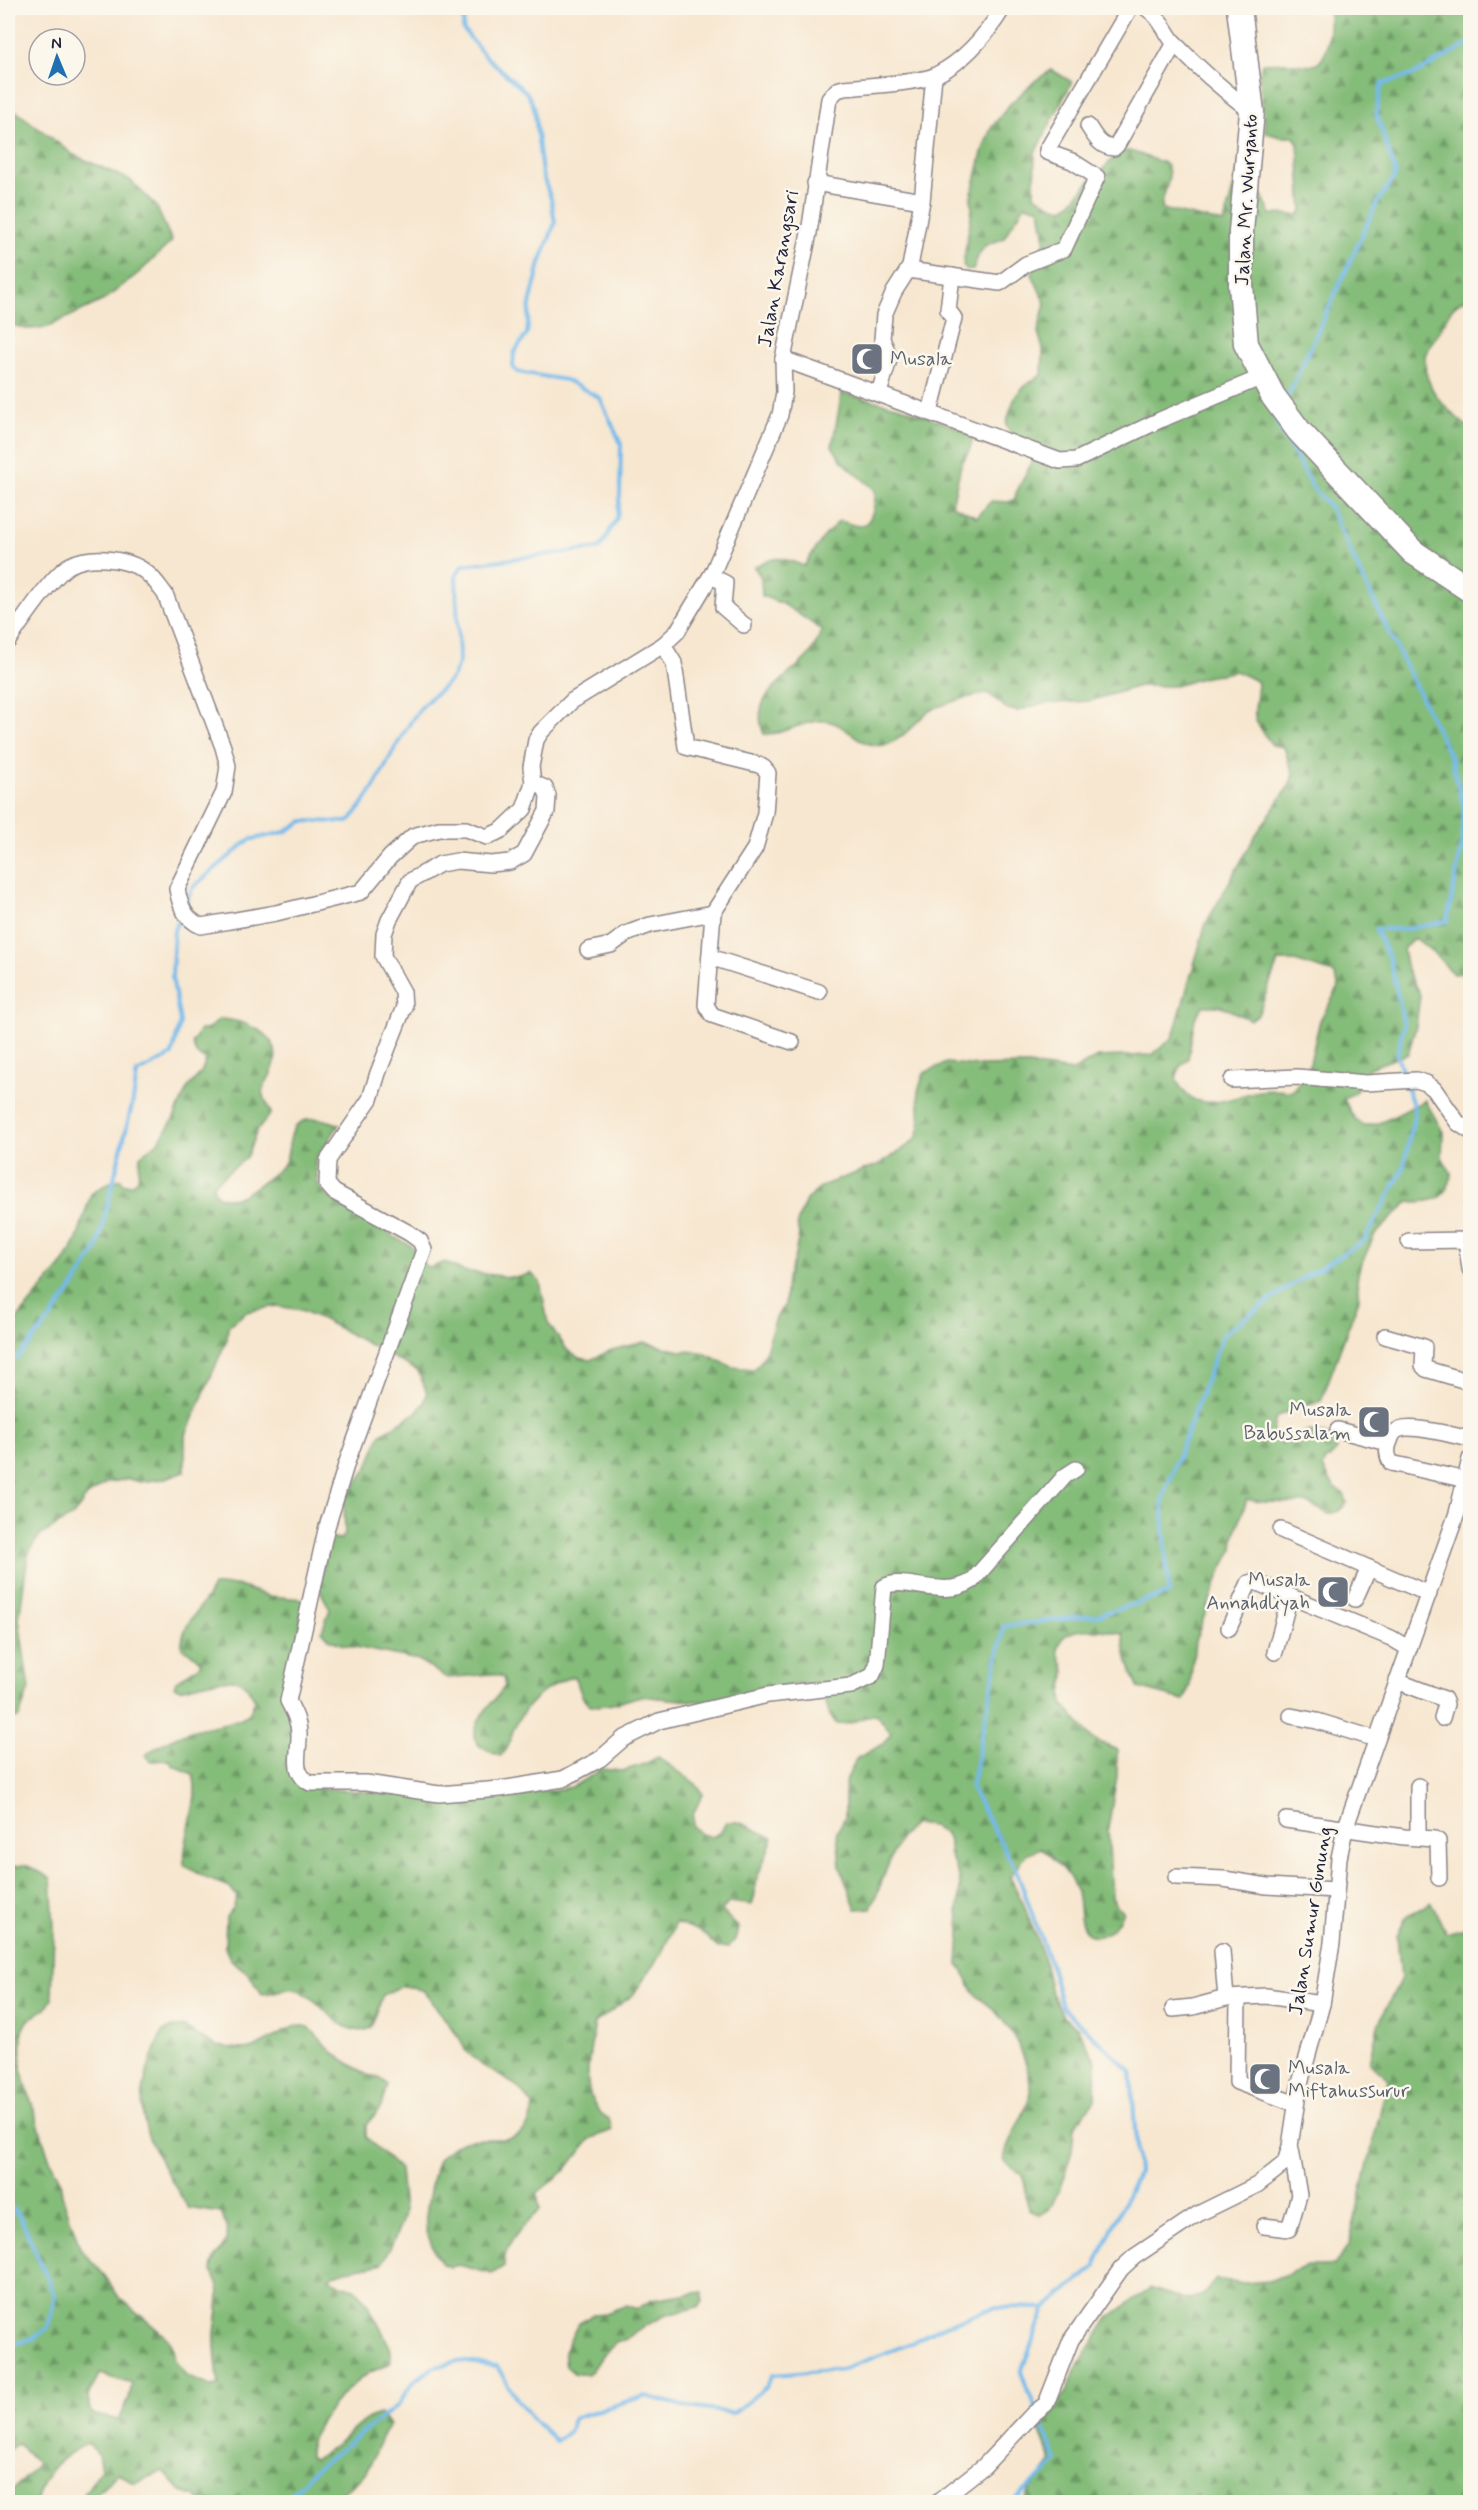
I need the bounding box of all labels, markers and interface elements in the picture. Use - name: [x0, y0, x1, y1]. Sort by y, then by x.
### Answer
- north arrow: [27, 27, 87, 87]
- text: N: [51, 33, 62, 54]
- street label: Jalan Mr. Wuryanto: [1229, 113, 1265, 287]
- street label: Jalan Karangsari: [752, 188, 806, 350]
- mosque icon: Musala: [849, 341, 885, 377]
- place label: Musala: [890, 346, 953, 373]
- place label: Musala Babussalam: [1243, 1397, 1352, 1447]
- mosque icon: Musala Babussalam: [1356, 1404, 1392, 1440]
- place label: Musala Annahdliyah: [1206, 1567, 1311, 1617]
- mosque icon: Musala Annahdliyah: [1315, 1574, 1351, 1610]
- street label: Jalan Sumur Gunung: [1283, 1825, 1339, 2017]
- place label: Musala Miftahussurur: [1288, 2055, 1410, 2105]
- mosque icon: Musala Miftahussurur: [1247, 2061, 1283, 2097]

